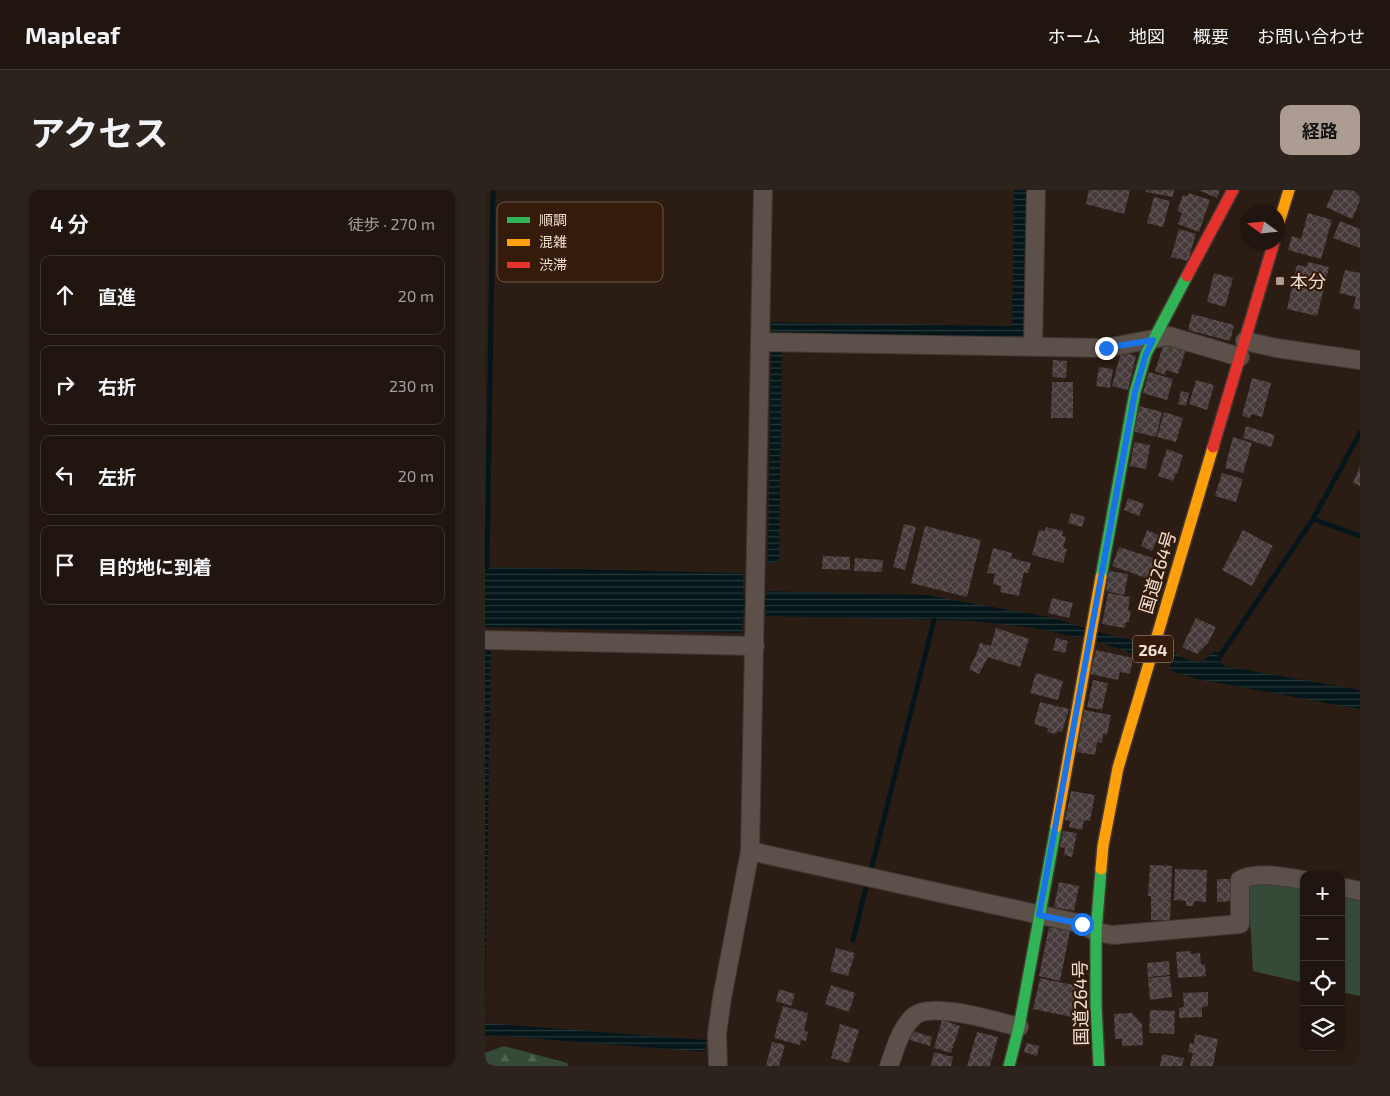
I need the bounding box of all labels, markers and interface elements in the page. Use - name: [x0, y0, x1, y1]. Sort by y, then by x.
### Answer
- text: Mapleaf: [25, 20, 120, 49]
- text: ホーム: [1048, 25, 1101, 47]
- text: 地図: [1129, 25, 1165, 47]
- text: 概要: [1193, 25, 1229, 47]
- text: お問い合わせ: [1257, 25, 1365, 47]
- button: 経路: [1280, 105, 1360, 155]
- text: アクセス: [30, 111, 168, 153]
- legend: [497, 202, 663, 282]
- north arrow: [1240, 205, 1285, 250]
- text: 4 分: [50, 211, 89, 236]
- text: 順調: [539, 211, 567, 228]
- text: 徒歩 · 270 m: [348, 214, 435, 233]
- text: 混雑: [539, 233, 567, 250]
- text: 渋滞: [539, 256, 567, 273]
- place label: 本分: [1290, 270, 1326, 292]
- marker: 本分: [1274, 275, 1286, 287]
- icon: ahead: [51, 281, 79, 309]
- text: 直進: [98, 285, 136, 308]
- text: 20 m: [398, 286, 434, 305]
- route end: [1095, 337, 1118, 360]
- icon: right: [51, 371, 79, 399]
- text: 右折: [98, 375, 136, 398]
- text: 230 m: [389, 376, 434, 395]
- icon: left: [51, 461, 79, 489]
- text: 左折: [98, 465, 136, 488]
- text: 20 m: [398, 466, 434, 485]
- street label: 国道264号: [1134, 528, 1180, 616]
- icon: arrive: [51, 551, 79, 579]
- text: 目的地に到着: [98, 555, 212, 578]
- road number: 264: [1133, 636, 1173, 662]
- map controls: [1300, 871, 1345, 1051]
- button: +: [1300, 871, 1345, 916]
- route start: [1071, 913, 1094, 936]
- button: −: [1300, 916, 1345, 961]
- street label: 国道264号: [1068, 960, 1092, 1046]
- button: locate: [1300, 961, 1345, 1006]
- button: layers: [1300, 1006, 1345, 1051]

